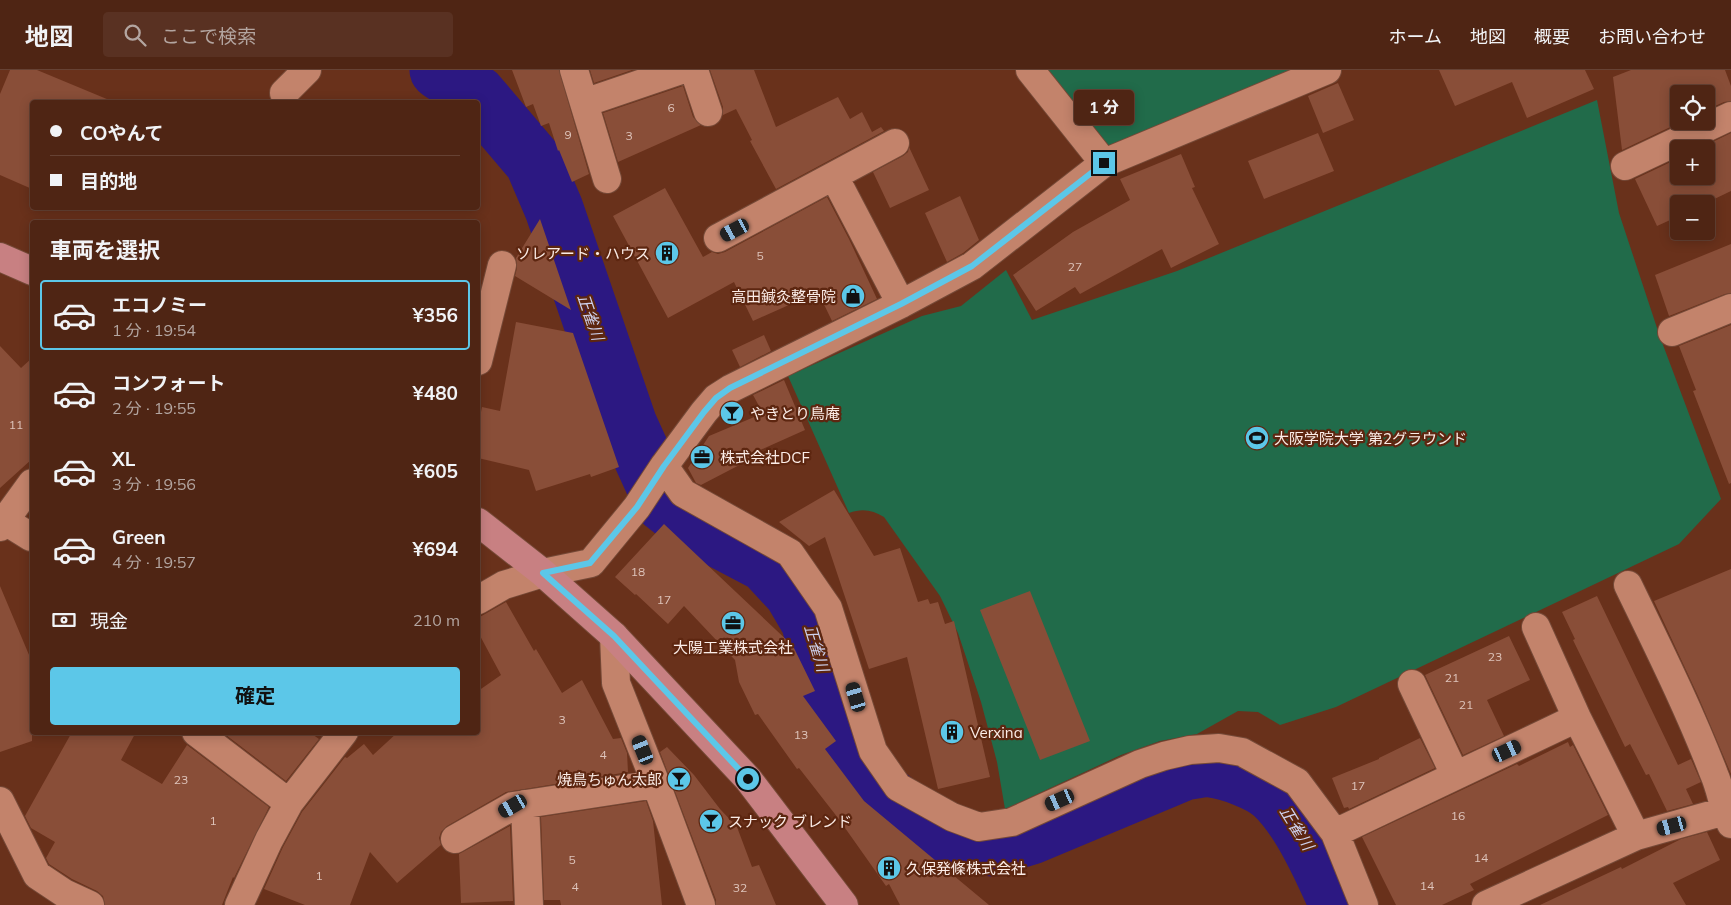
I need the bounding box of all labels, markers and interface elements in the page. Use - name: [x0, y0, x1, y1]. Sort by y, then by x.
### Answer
- search box: [103, 12, 453, 57]
- text: 地図: [25, 21, 73, 51]
- icon: search: [121, 21, 149, 49]
- text: ここで検索: [161, 24, 256, 48]
- text: ホーム: [1389, 25, 1442, 48]
- text: 地図: [1470, 25, 1506, 48]
- text: 概要: [1534, 25, 1570, 48]
- text: お問い合わせ: [1598, 25, 1706, 48]
- map controls: [1670, 85, 1715, 240]
- button: locate: [1670, 85, 1715, 130]
- callout: 1 分: [1074, 91, 1134, 126]
- text: 1 分: [1089, 97, 1119, 117]
- house number: 6: [667, 100, 675, 115]
- text: COやんて: [80, 121, 164, 145]
- house number: 9: [564, 127, 572, 142]
- house number: 3: [625, 128, 633, 143]
- button: +: [1670, 140, 1715, 185]
- route end: [1093, 152, 1115, 174]
- text: 目的地: [80, 169, 137, 193]
- button: −: [1670, 195, 1715, 240]
- car: [718, 216, 751, 244]
- text: 車両を選択: [50, 236, 160, 264]
- building icon: ソレアード・ハウス: [654, 240, 680, 266]
- place label: ソレアード・ハウス: [516, 244, 650, 263]
- house number: 5: [756, 248, 764, 263]
- house number: 27: [1068, 259, 1082, 274]
- shop icon: 高田鍼灸整骨院: [840, 283, 866, 309]
- place label: 高田鍼灸整骨院: [731, 287, 836, 306]
- water label: 正雀川: [574, 291, 609, 345]
- icon: car: [52, 293, 97, 338]
- text: エコノミー: [112, 293, 207, 317]
- text: ¥356: [412, 303, 458, 327]
- text: 1 分 · 19:54: [112, 320, 196, 340]
- icon: car: [52, 371, 97, 416]
- text: コンフォート: [112, 371, 225, 395]
- text: ¥480: [412, 381, 458, 405]
- text: 2 分 · 19:55: [112, 398, 196, 418]
- bar icon: やきとり鳥庵: [719, 400, 745, 426]
- place label: やきとり鳥庵: [750, 404, 840, 423]
- house number: 11: [9, 417, 23, 432]
- sports icon: 大阪学院大学 第2グラウンド: [1244, 425, 1270, 451]
- place label: 大阪学院大学 第2グラウンド: [1274, 429, 1467, 448]
- office icon: 株式会社DCF: [689, 444, 715, 470]
- text: XL: [112, 447, 135, 471]
- place label: 株式会社DCF: [720, 448, 810, 467]
- icon: car: [52, 449, 97, 494]
- text: ¥605: [412, 459, 458, 483]
- text: 3 分 · 19:56: [112, 474, 196, 494]
- text: Green: [112, 525, 166, 549]
- icon: car: [52, 527, 97, 572]
- text: ¥694: [412, 537, 458, 561]
- text: 4 分 · 19:57: [112, 552, 196, 572]
- house number: 18: [631, 564, 645, 579]
- house number: 17: [657, 592, 671, 607]
- icon: cash: [50, 606, 78, 634]
- text: 現金: [90, 609, 128, 633]
- text: 210 m: [413, 610, 460, 630]
- office icon: 大陽工業株式会社: [720, 610, 746, 636]
- water label: 正雀川: [800, 622, 834, 676]
- place label: 大陽工業株式会社: [673, 638, 793, 657]
- house number: 23: [1488, 649, 1502, 664]
- button: 確定: [50, 667, 460, 725]
- house number: 21: [1445, 670, 1459, 685]
- car: [844, 680, 867, 714]
- house number: 21: [1459, 697, 1473, 712]
- house number: 3: [558, 712, 566, 727]
- building icon: Verxina: [939, 719, 965, 745]
- place label: Verxina: [970, 723, 1023, 742]
- house number: 13: [794, 727, 808, 742]
- car: [630, 733, 655, 767]
- car: [1490, 738, 1523, 764]
- house number: 4: [599, 747, 607, 762]
- bar icon: 焼鳥ちゅん太郎: [666, 766, 692, 792]
- route start: [737, 768, 759, 790]
- place label: 焼鳥ちゅん太郎: [557, 770, 662, 789]
- house number: 23: [174, 772, 188, 787]
- house number: 17: [1351, 778, 1365, 793]
- car: [1043, 787, 1076, 813]
- car: [496, 792, 529, 820]
- water label: 正雀川: [1276, 802, 1319, 855]
- bar icon: スナック ブレンド: [698, 808, 724, 834]
- house number: 16: [1451, 808, 1465, 823]
- place label: スナック ブレンド: [728, 812, 852, 831]
- house number: 1: [209, 813, 217, 828]
- car: [1655, 815, 1688, 837]
- house number: 14: [1474, 850, 1488, 865]
- house number: 5: [568, 852, 576, 867]
- building icon: 久保発條株式会社: [876, 855, 902, 881]
- place label: 久保発條株式会社: [906, 859, 1026, 878]
- house number: 1: [315, 868, 323, 883]
- house number: 14: [1420, 878, 1434, 893]
- house number: 4: [571, 879, 579, 894]
- house number: 32: [733, 880, 747, 895]

